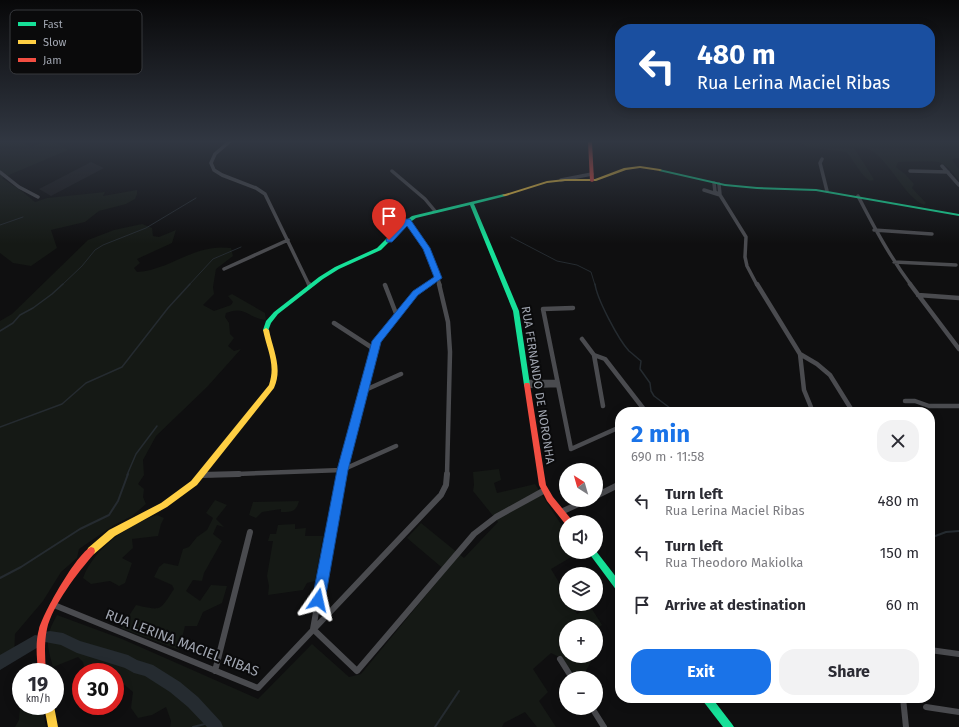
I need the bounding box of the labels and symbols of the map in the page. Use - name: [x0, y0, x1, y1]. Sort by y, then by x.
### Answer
- legend: [10, 10, 142, 74]
- text: Fast: [43, 18, 63, 31]
- text: Slow: [43, 36, 67, 49]
- text: Jam: [43, 54, 62, 67]
- pin: [372, 199, 406, 240]
- street label: RUA FERNANDO DE NORONHA: [519, 305, 557, 465]
- north arrow: [559, 463, 603, 507]
- position arrow: [297, 579, 339, 621]
- street label: RUA LERINA MACIEL RIBAS: [103, 606, 262, 680]
- speed limit sign: 30: [72, 663, 124, 715]

